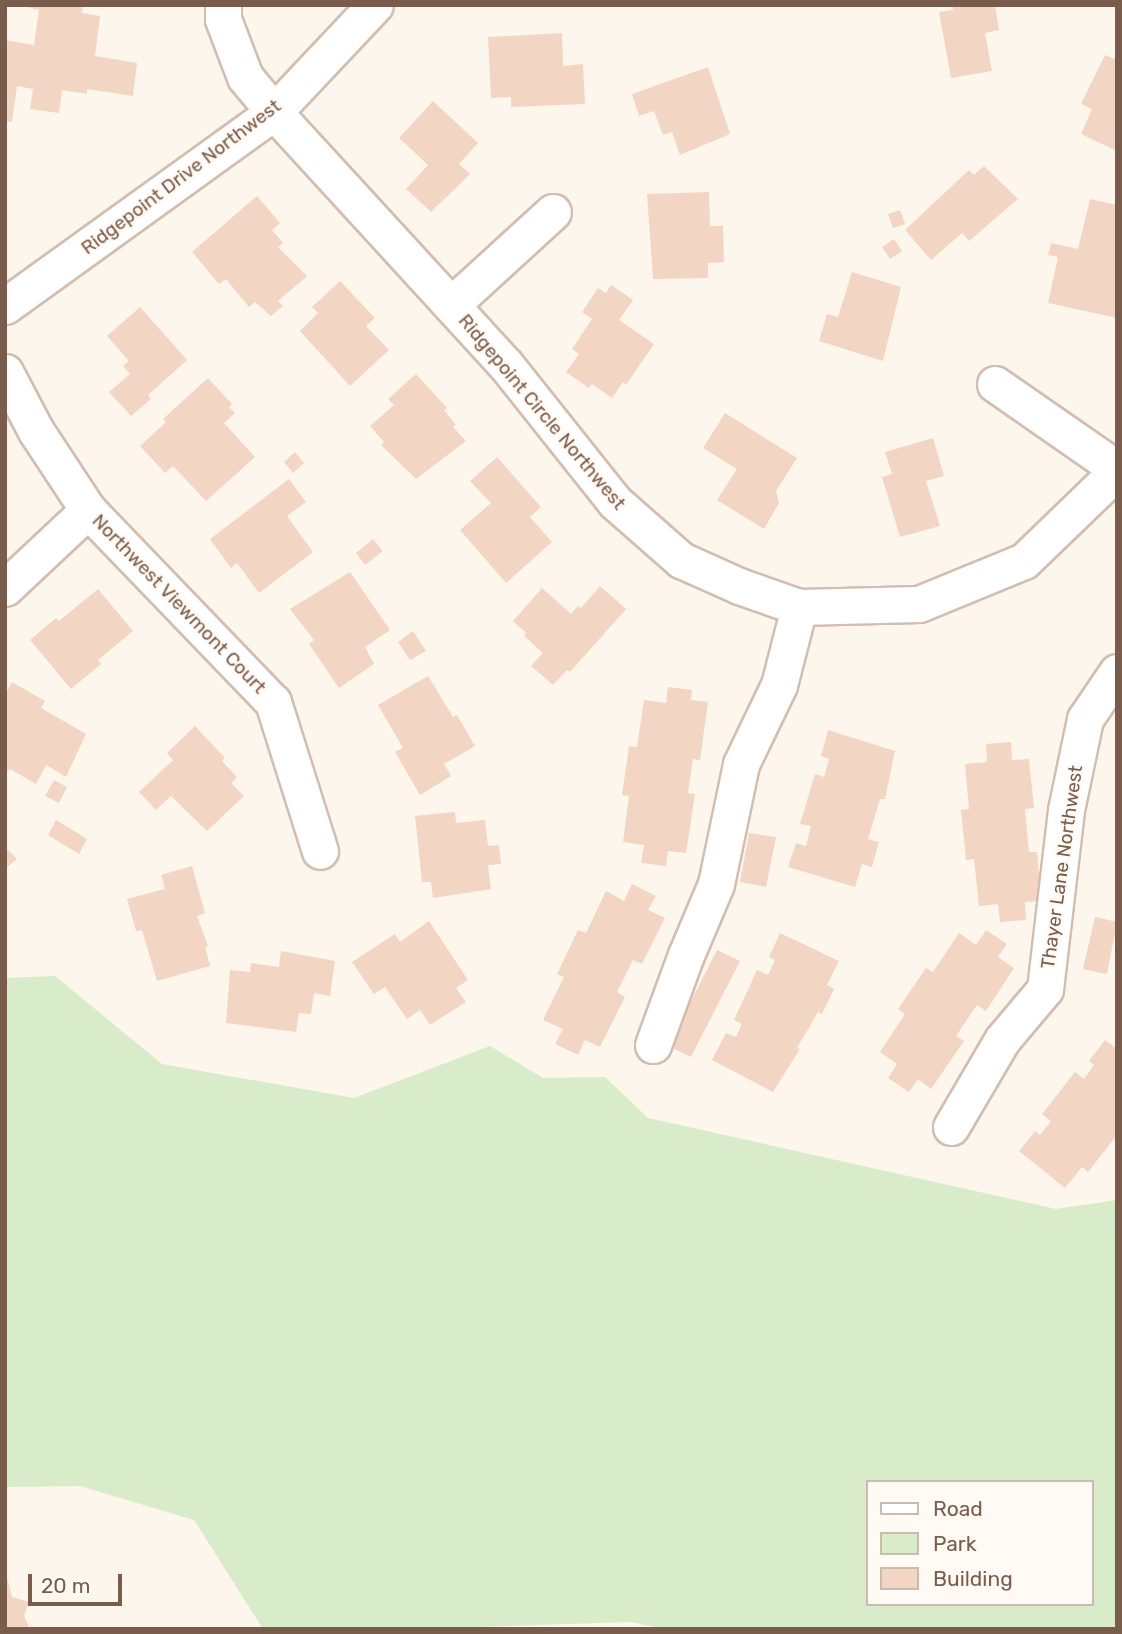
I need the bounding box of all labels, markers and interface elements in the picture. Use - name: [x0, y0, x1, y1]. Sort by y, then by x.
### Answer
- street label: Ridgepoint Drive Northwest: [77, 94, 285, 260]
- street label: Ridgepoint Circle Northwest: [453, 310, 631, 514]
- street label: Northwest Viewmont Court: [87, 509, 271, 699]
- street label: Thayer Lane Northwest: [1036, 763, 1088, 971]
- legend: [866, 1480, 1094, 1606]
- text: Road: [933, 1496, 983, 1521]
- text: Park: [933, 1531, 977, 1556]
- scale bar: [32, 1560, 126, 1604]
- text: Building: [933, 1566, 1013, 1591]
- text: 20 m: [41, 1573, 90, 1598]

